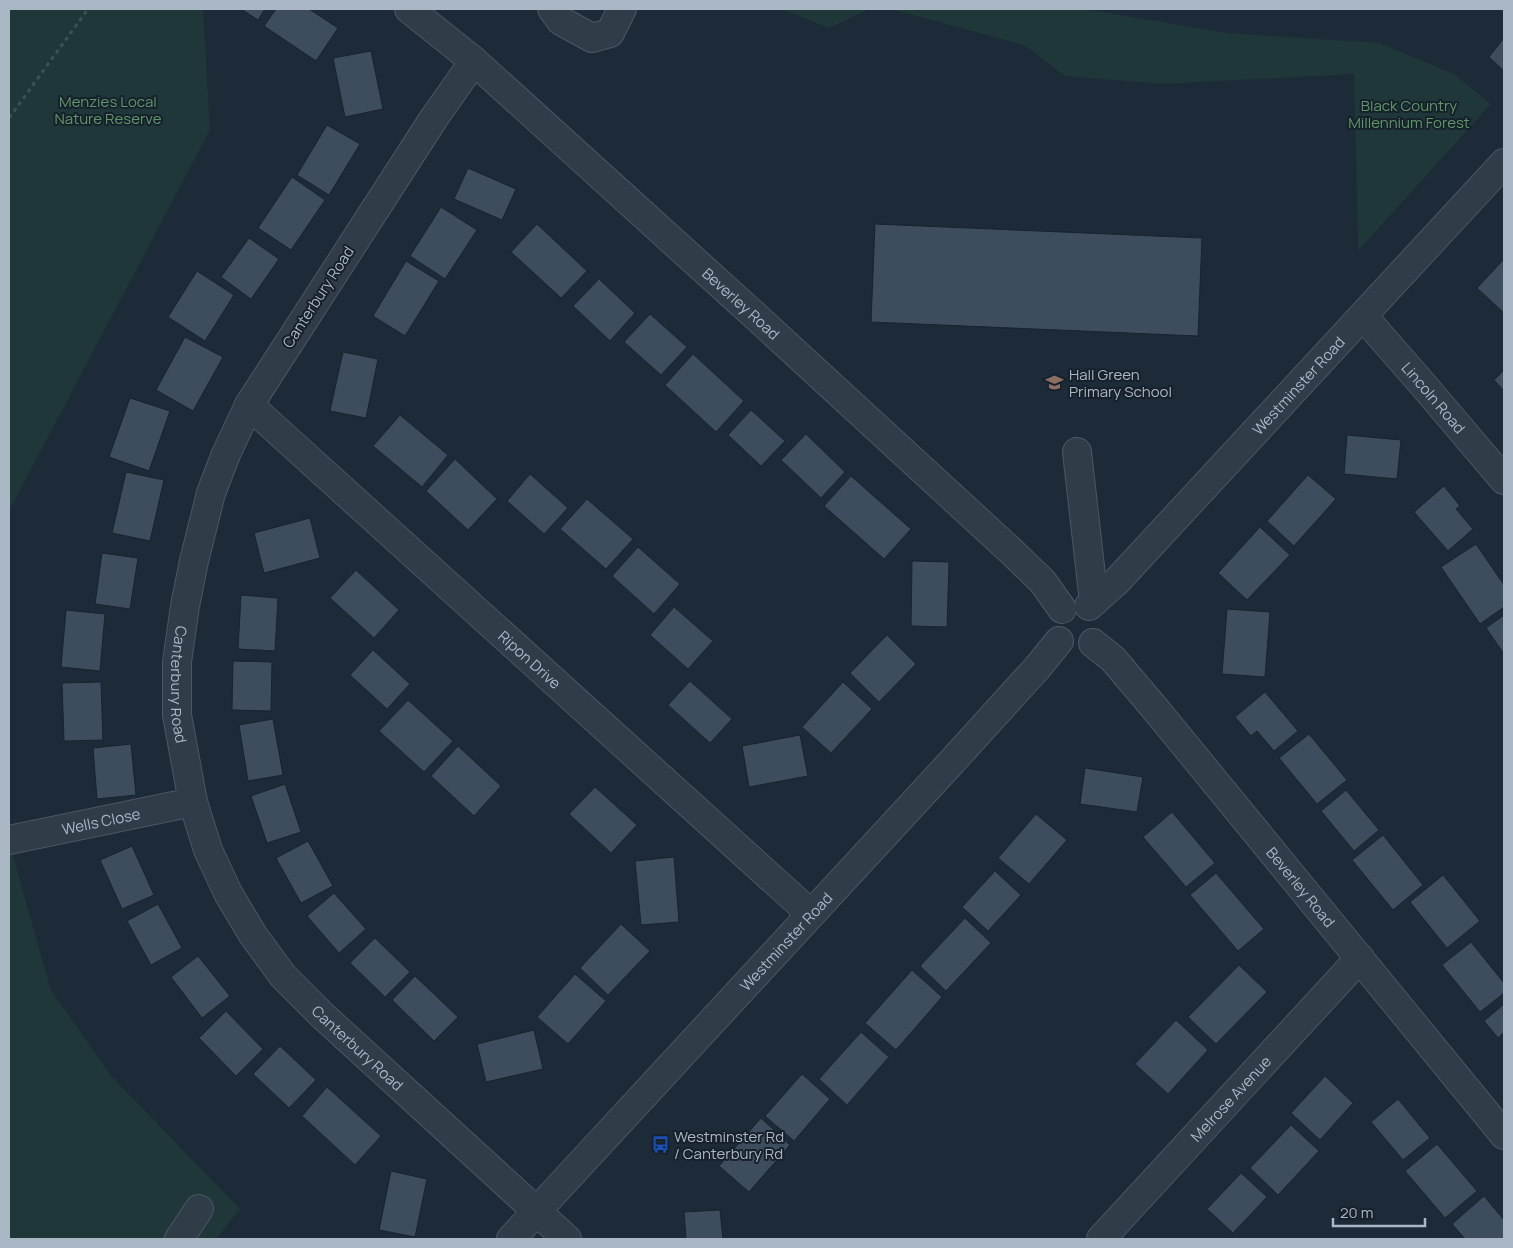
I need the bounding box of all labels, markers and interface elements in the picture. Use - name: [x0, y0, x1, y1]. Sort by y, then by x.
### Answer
- park label: Menzies Local Nature Reserve: [55, 91, 162, 129]
- park label: Black Country Millennium Forest: [1348, 95, 1470, 133]
- street label: Canterbury Road: [277, 242, 359, 352]
- street label: Beverley Road: [698, 263, 785, 344]
- street label: Westminster Road: [1247, 332, 1349, 439]
- street label: Lincoln Road: [1397, 357, 1470, 438]
- place label: Hall Green Primary School: [1069, 364, 1172, 402]
- school or university icon: Hall Green Primary School: [1045, 373, 1065, 393]
- street label: Canterbury Road: [167, 625, 193, 745]
- street label: Ripon Drive: [494, 626, 566, 693]
- street label: Wells Close: [60, 803, 142, 839]
- street label: Beverley Road: [1262, 842, 1340, 931]
- street label: Westminster Road: [735, 888, 837, 995]
- street label: Canterbury Road: [307, 1000, 408, 1095]
- street label: Melrose Avenue: [1185, 1051, 1276, 1146]
- place label: Westminster Rd / Canterbury Rd: [674, 1126, 784, 1164]
- bus stop icon: Westminster Rd / Canterbury Rd: [650, 1135, 670, 1155]
- scale bar: [1333, 1196, 1426, 1228]
- text: 20 m: [1340, 1202, 1373, 1223]

